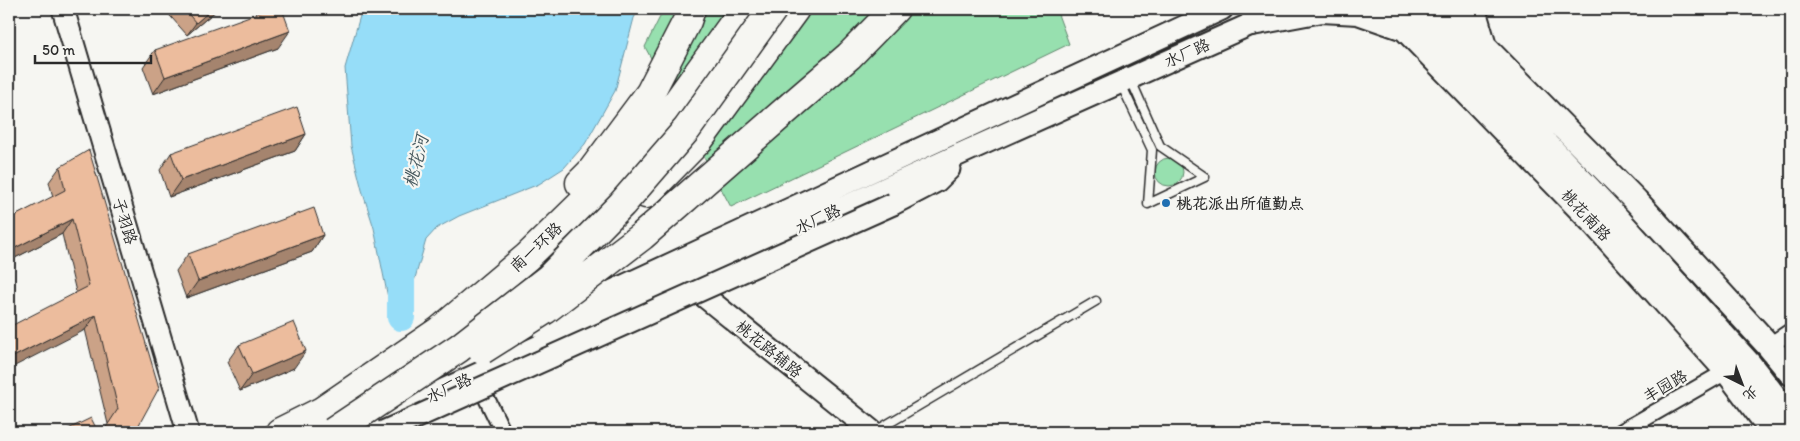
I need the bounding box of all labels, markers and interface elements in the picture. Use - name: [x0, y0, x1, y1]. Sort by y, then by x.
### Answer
- scale bar: [35, 32, 151, 64]
- street label: 水厂路: [1161, 35, 1213, 71]
- text: 50 m: [42, 41, 75, 59]
- water label: 桃花河: [399, 129, 434, 190]
- street label: 桃花南路: [1557, 185, 1615, 245]
- place label: 桃花派出所值勤点: [1176, 194, 1304, 213]
- street label: 子羽路: [109, 195, 141, 247]
- marker: 桃花派出所值勤点: [1160, 197, 1172, 209]
- street label: 水厂路: [792, 200, 844, 238]
- street label: 南一环路: [506, 218, 566, 276]
- street label: 桃花路辅路: [732, 316, 806, 382]
- north arrow: [1718, 358, 1768, 408]
- street label: 丰园路: [1639, 366, 1691, 406]
- street label: 水厂路: [423, 369, 475, 407]
- text: 北: [1739, 382, 1761, 404]

